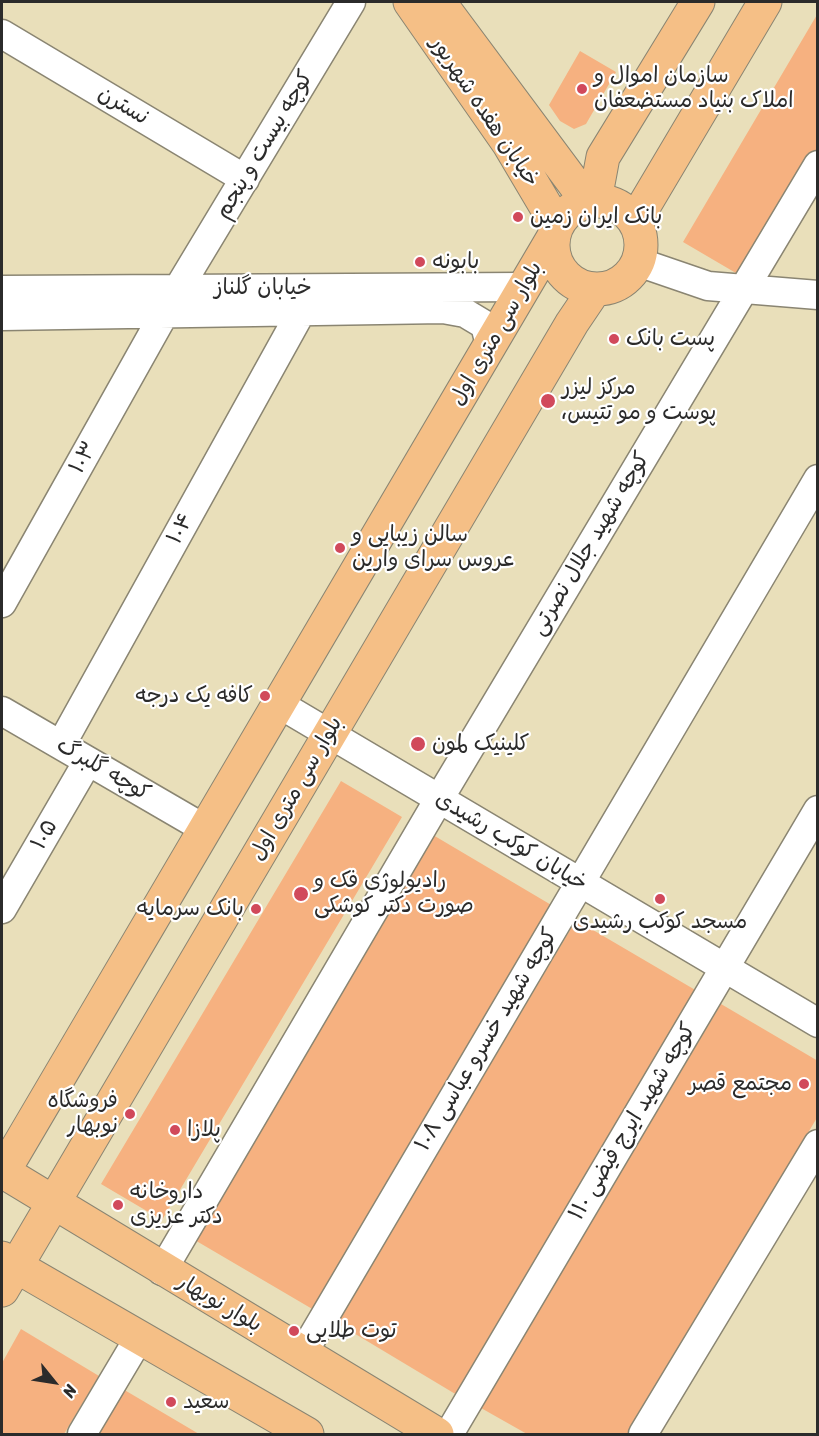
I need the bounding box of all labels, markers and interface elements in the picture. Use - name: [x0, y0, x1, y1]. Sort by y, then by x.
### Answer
- street label: خیابان هفده شهریور: [424, 32, 544, 192]
- place label: سازمان اموال و املاک بنیاد مستضعفان: [594, 63, 794, 114]
- street label: کوچه بیست و پنجم: [210, 66, 320, 224]
- street label: نسترن: [93, 81, 153, 131]
- marker: سازمان اموال و املاک بنیاد مستضعفان: [575, 82, 589, 96]
- place label: بانک ایران زمین: [530, 204, 662, 230]
- marker: بانک ایران زمین: [511, 210, 525, 224]
- place label: بابونه: [432, 249, 479, 275]
- marker: بابونه: [413, 255, 427, 269]
- street label: بلوار سی متری اول: [445, 257, 549, 411]
- street label: خیابان گلناز: [214, 275, 312, 301]
- place label: پست بانک: [626, 326, 715, 352]
- marker: پست بانک: [607, 332, 621, 346]
- place label: مرکز لیزر ،پوست و مو تتیس: [562, 375, 716, 427]
- marker: مرکز لیزر ،پوست و مو تتیس: [539, 392, 557, 410]
- street label: ۱۰۳: [64, 437, 104, 479]
- street label: کوچه شهید جلال نصرتی: [526, 448, 656, 640]
- street label: ۱۰۴: [162, 509, 200, 549]
- place label: سالن زیبایی‌ و عروس سرای وارین: [352, 522, 516, 574]
- marker: سالن زیبایی‌ و عروس سرای وارین: [333, 541, 347, 555]
- place label: کافه یک درجه: [135, 683, 253, 709]
- marker: کافه یک درجه: [258, 689, 272, 703]
- street label: بلوار سی متری اول: [245, 712, 349, 866]
- place label: کلینیک لمون: [432, 731, 530, 757]
- street label: کوچه گلبرگ: [51, 733, 155, 807]
- marker: کلینیک لمون: [409, 735, 427, 753]
- street label: خیابان کوکب رشیدی: [430, 786, 592, 898]
- street label: ۱۰۵: [26, 815, 64, 855]
- place label: رادیولوژی فک و صورت دکتر کوشکی: [314, 868, 474, 920]
- marker: رادیولوژی فک و صورت دکتر کوشکی: [292, 885, 310, 903]
- marker: مسجد کوکب رشیدی: [653, 892, 667, 906]
- place label: بانک سرمایه: [137, 896, 244, 922]
- marker: بانک سرمایه: [249, 902, 263, 916]
- place label: مسجد کوکب رشیدی: [573, 909, 747, 935]
- street label: کوچه شهید خسرو عباسی ۱۰۸: [410, 924, 564, 1156]
- street label: کوچه شهید ایرج فیضی ۱۱۰: [564, 1019, 702, 1225]
- place label: مجتمع قصر: [689, 1071, 792, 1097]
- marker: مجتمع قصر: [797, 1077, 811, 1091]
- place label: فروشگاه نوبهار: [48, 1088, 118, 1140]
- marker: فروشگاه نوبهار: [123, 1107, 137, 1121]
- place label: پلازا: [187, 1117, 221, 1143]
- marker: پلازا: [168, 1123, 182, 1137]
- place label: داروخانه دکتر عزیزی: [130, 1179, 223, 1230]
- marker: داروخانه دکتر عزیزی: [111, 1198, 125, 1212]
- street label: بلوار نوبهار: [172, 1269, 266, 1339]
- place label: توت طلایی: [306, 1318, 397, 1344]
- marker: توت طلایی: [287, 1324, 301, 1338]
- north arrow: [24, 1352, 84, 1412]
- text: N: [55, 1379, 85, 1403]
- place label: سعید: [183, 1389, 230, 1415]
- marker: سعید: [164, 1395, 178, 1409]

